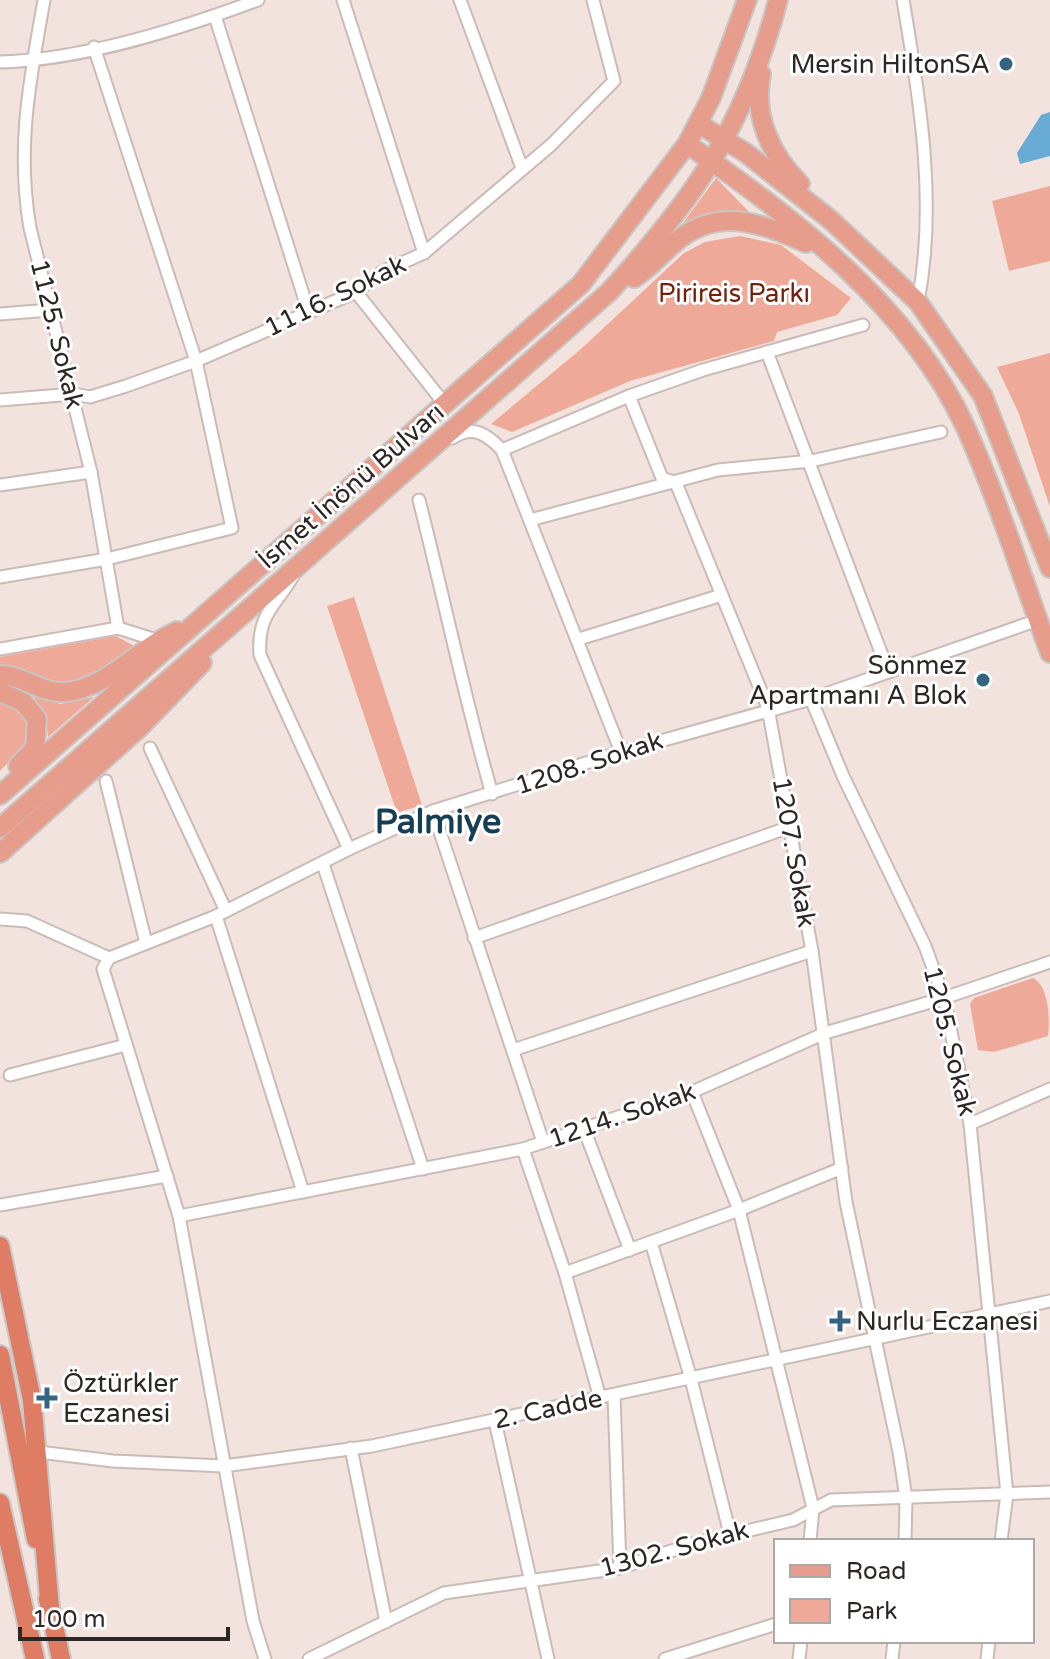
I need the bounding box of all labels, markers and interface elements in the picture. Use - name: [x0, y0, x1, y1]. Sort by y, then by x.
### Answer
- place label: Mersin HiltonSA: [790, 49, 990, 80]
- marker: Mersin HiltonSA: [997, 55, 1015, 73]
- street label: 1116. Sokak: [259, 248, 411, 344]
- street label: 1125. Sokak: [23, 256, 91, 412]
- park label: Pirireis Parkı: [658, 278, 810, 309]
- street label: İsmet İnönü Bulvarı: [251, 397, 451, 575]
- place label: Sönmez Apartmanı A Blok: [749, 650, 967, 711]
- marker: Sönmez Apartmanı A Blok: [974, 671, 992, 689]
- street label: 1208. Sokak: [511, 725, 667, 801]
- street label: 1207. Sokak: [766, 774, 822, 930]
- district label: Palmiye: [375, 802, 501, 843]
- street label: 1205. Sokak: [916, 963, 984, 1119]
- street label: 1214. Sokak: [544, 1075, 700, 1155]
- place label: Nurlu Eczanesi: [856, 1306, 1039, 1337]
- marker: Nurlu Eczanesi: [831, 1312, 849, 1330]
- place label: Öztürkler Eczanesi: [63, 1368, 178, 1429]
- street label: 2. Cadde: [491, 1382, 605, 1436]
- marker: Öztürkler Eczanesi: [38, 1389, 56, 1407]
- street label: 1302. Sokak: [596, 1514, 752, 1584]
- legend: [774, 1539, 1034, 1643]
- text: Road: [846, 1557, 906, 1586]
- scale bar: [20, 1591, 228, 1641]
- text: Park: [846, 1597, 897, 1626]
- text: 100 m: [32, 1605, 106, 1634]

